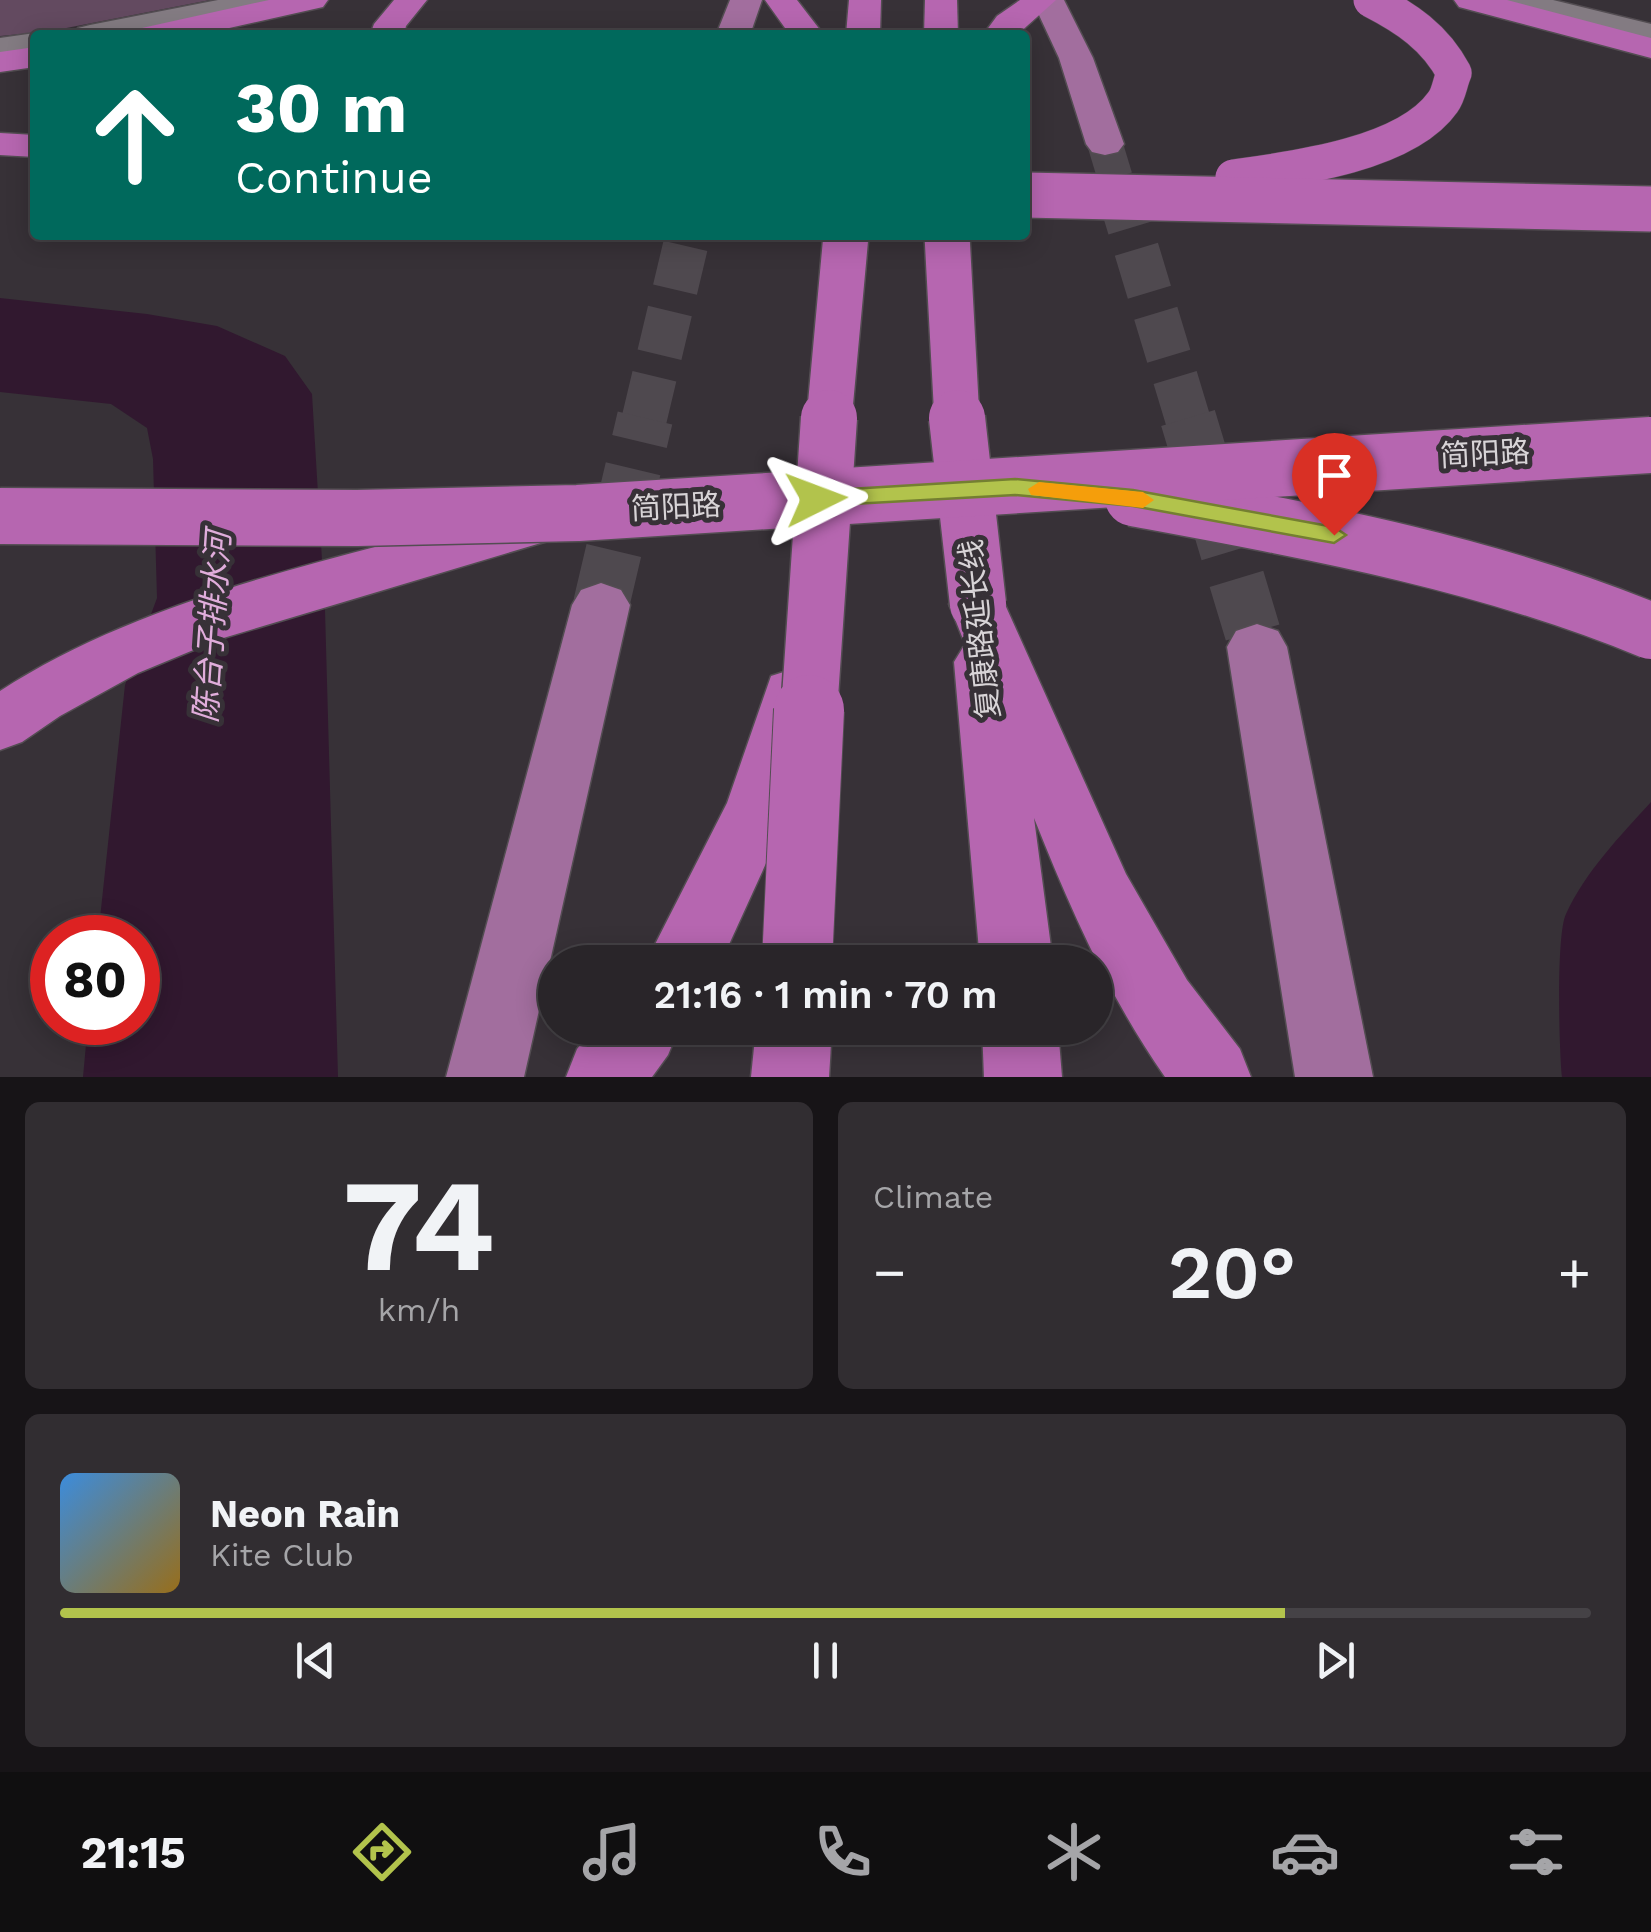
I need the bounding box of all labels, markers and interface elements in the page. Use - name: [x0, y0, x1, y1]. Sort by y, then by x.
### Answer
- text: 30 m: [235, 67, 407, 149]
- icon: ahead: [70, 70, 200, 200]
- text: Continue: [235, 151, 433, 204]
- pin: [1292, 433, 1377, 536]
- street label: 简阳路: [1439, 434, 1531, 473]
- position arrow: [764, 447, 868, 551]
- icon: arrive: [1307, 448, 1362, 503]
- street label: 简阳路: [630, 487, 722, 526]
- water label: 陈台子排水河: [186, 524, 238, 724]
- street label: 复康路延长线: [953, 538, 1006, 720]
- speed limit sign: 80: [30, 915, 160, 1045]
- text: 21:16 · 1 min · 70 m: [654, 973, 997, 1017]
- text: 74: [343, 1149, 495, 1302]
- text: Climate: [873, 1178, 993, 1216]
- text: 20°: [1168, 1228, 1296, 1316]
- text: −: [873, 1240, 906, 1304]
- text: +: [1558, 1240, 1591, 1304]
- text: km/h: [378, 1291, 460, 1329]
- text: Neon Rain: [210, 1492, 400, 1536]
- text: Kite Club: [210, 1536, 354, 1574]
- icon: previous: [288, 1633, 343, 1688]
- icon: pause: [798, 1633, 853, 1688]
- icon: next: [1308, 1633, 1363, 1688]
- icon: directions: [347, 1817, 417, 1887]
- icon: music: [577, 1817, 647, 1887]
- icon: phone: [808, 1817, 878, 1887]
- icon: climate: [1039, 1817, 1109, 1887]
- icon: car: [1270, 1817, 1340, 1887]
- icon: filters: [1501, 1817, 1571, 1887]
- text: 21:15: [80, 1826, 186, 1879]

